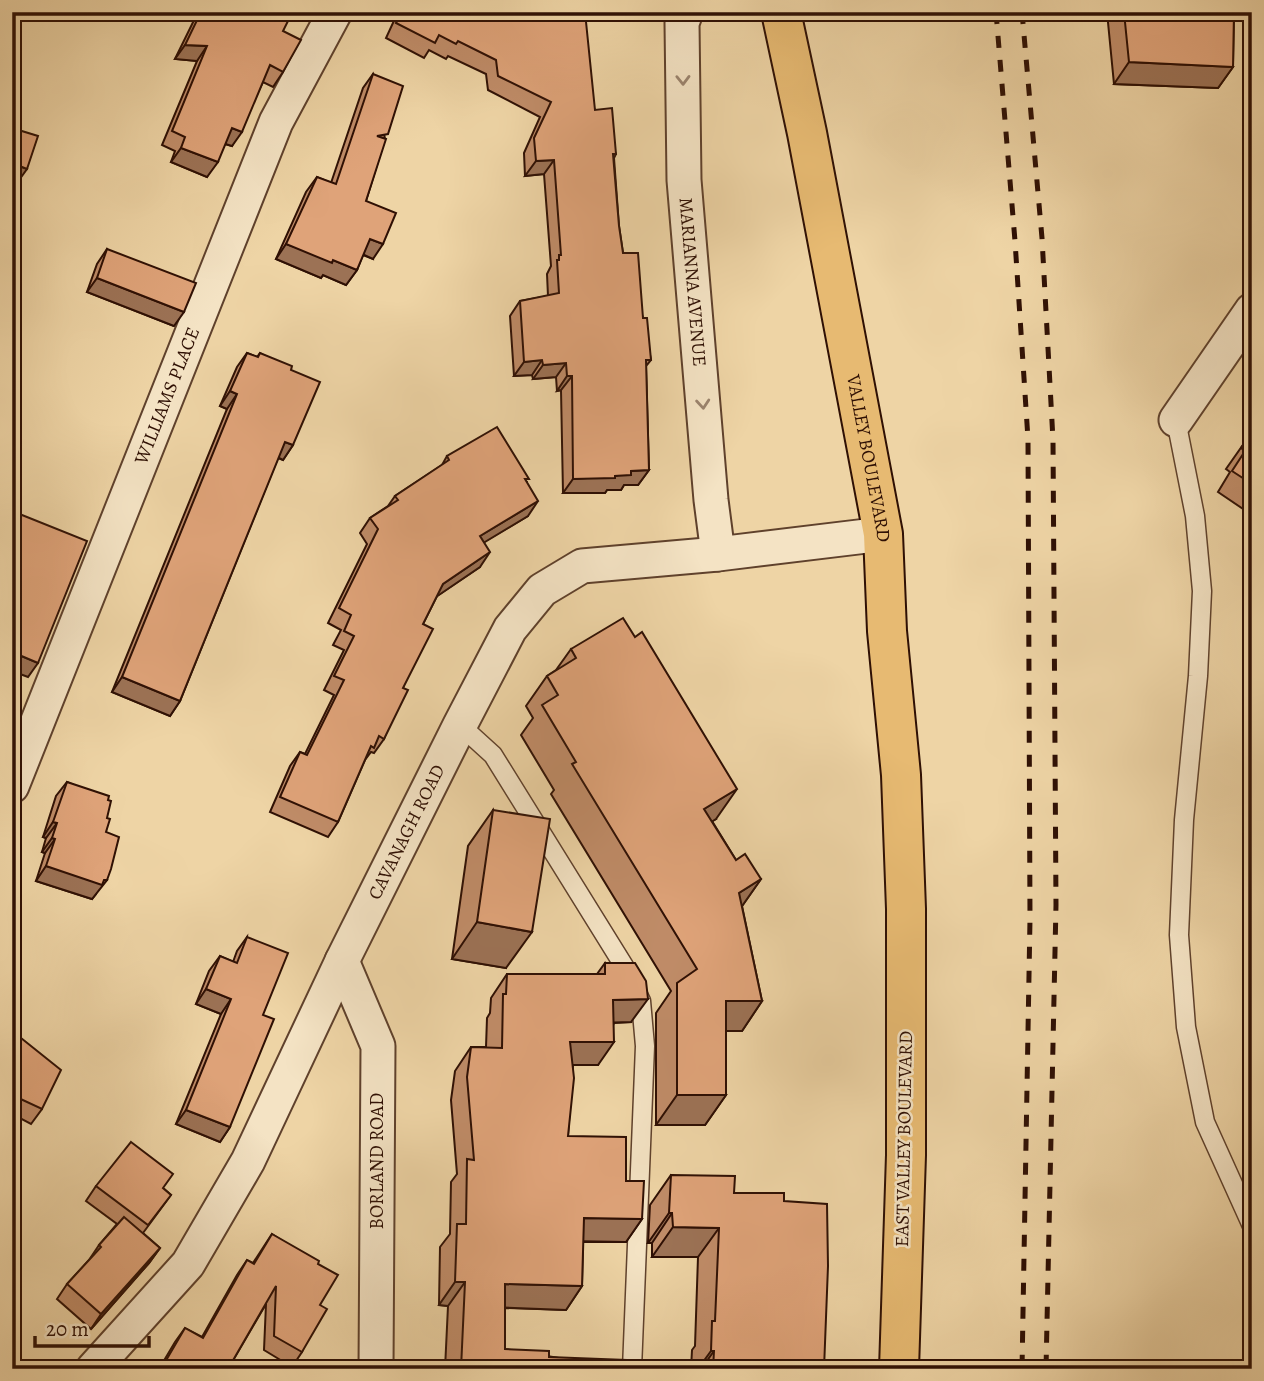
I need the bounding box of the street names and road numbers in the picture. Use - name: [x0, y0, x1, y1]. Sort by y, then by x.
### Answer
- street label: MARIANNA AVENUE: [673, 196, 713, 368]
- street label: WILLIAMS PLACE: [128, 323, 206, 469]
- street label: VALLEY BOULEVARD: [840, 372, 896, 543]
- street label: CAVANAGH ROAD: [362, 760, 451, 904]
- street label: EAST VALLEY BOULEVARD: [889, 1031, 919, 1247]
- street label: BORLAND ROAD: [364, 1093, 390, 1229]

